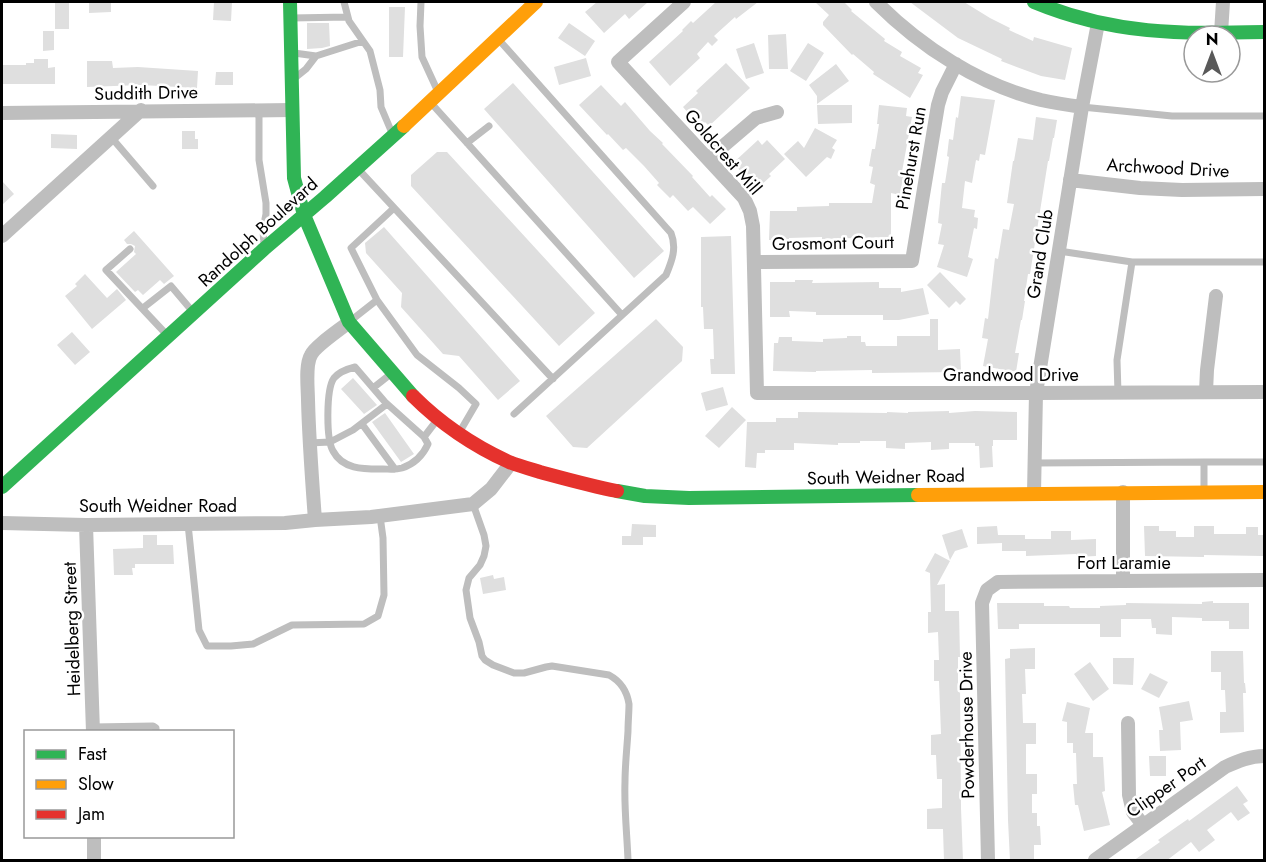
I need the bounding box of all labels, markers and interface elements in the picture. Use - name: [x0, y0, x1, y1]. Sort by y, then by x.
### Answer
- north arrow: [1182, 24, 1242, 84]
- text: N: [1206, 28, 1218, 51]
- street label: Suddith Drive: [94, 79, 198, 107]
- street label: Goldcrest Mill: [678, 103, 768, 201]
- street label: Pinehurst Run: [889, 104, 933, 212]
- street label: Archwood Drive: [1106, 152, 1230, 184]
- street label: Randolph Boulevard: [192, 171, 324, 293]
- street label: Grand Club: [1020, 207, 1060, 301]
- street label: Grosmont Court: [772, 229, 895, 257]
- street label: Grandwood Drive: [943, 362, 1079, 388]
- street label: South Weidner Road: [807, 463, 965, 491]
- street label: South Weidner Road: [79, 493, 237, 519]
- street label: Fort Laramie: [1077, 550, 1171, 576]
- street label: Heidelberg Street: [57, 561, 87, 697]
- street label: Powderhouse Drive: [953, 651, 981, 799]
- legend: [24, 730, 234, 838]
- text: Fast: [78, 741, 107, 767]
- street label: Clipper Port: [1121, 750, 1212, 824]
- text: Slow: [78, 771, 115, 797]
- text: Jam: [76, 801, 105, 827]

